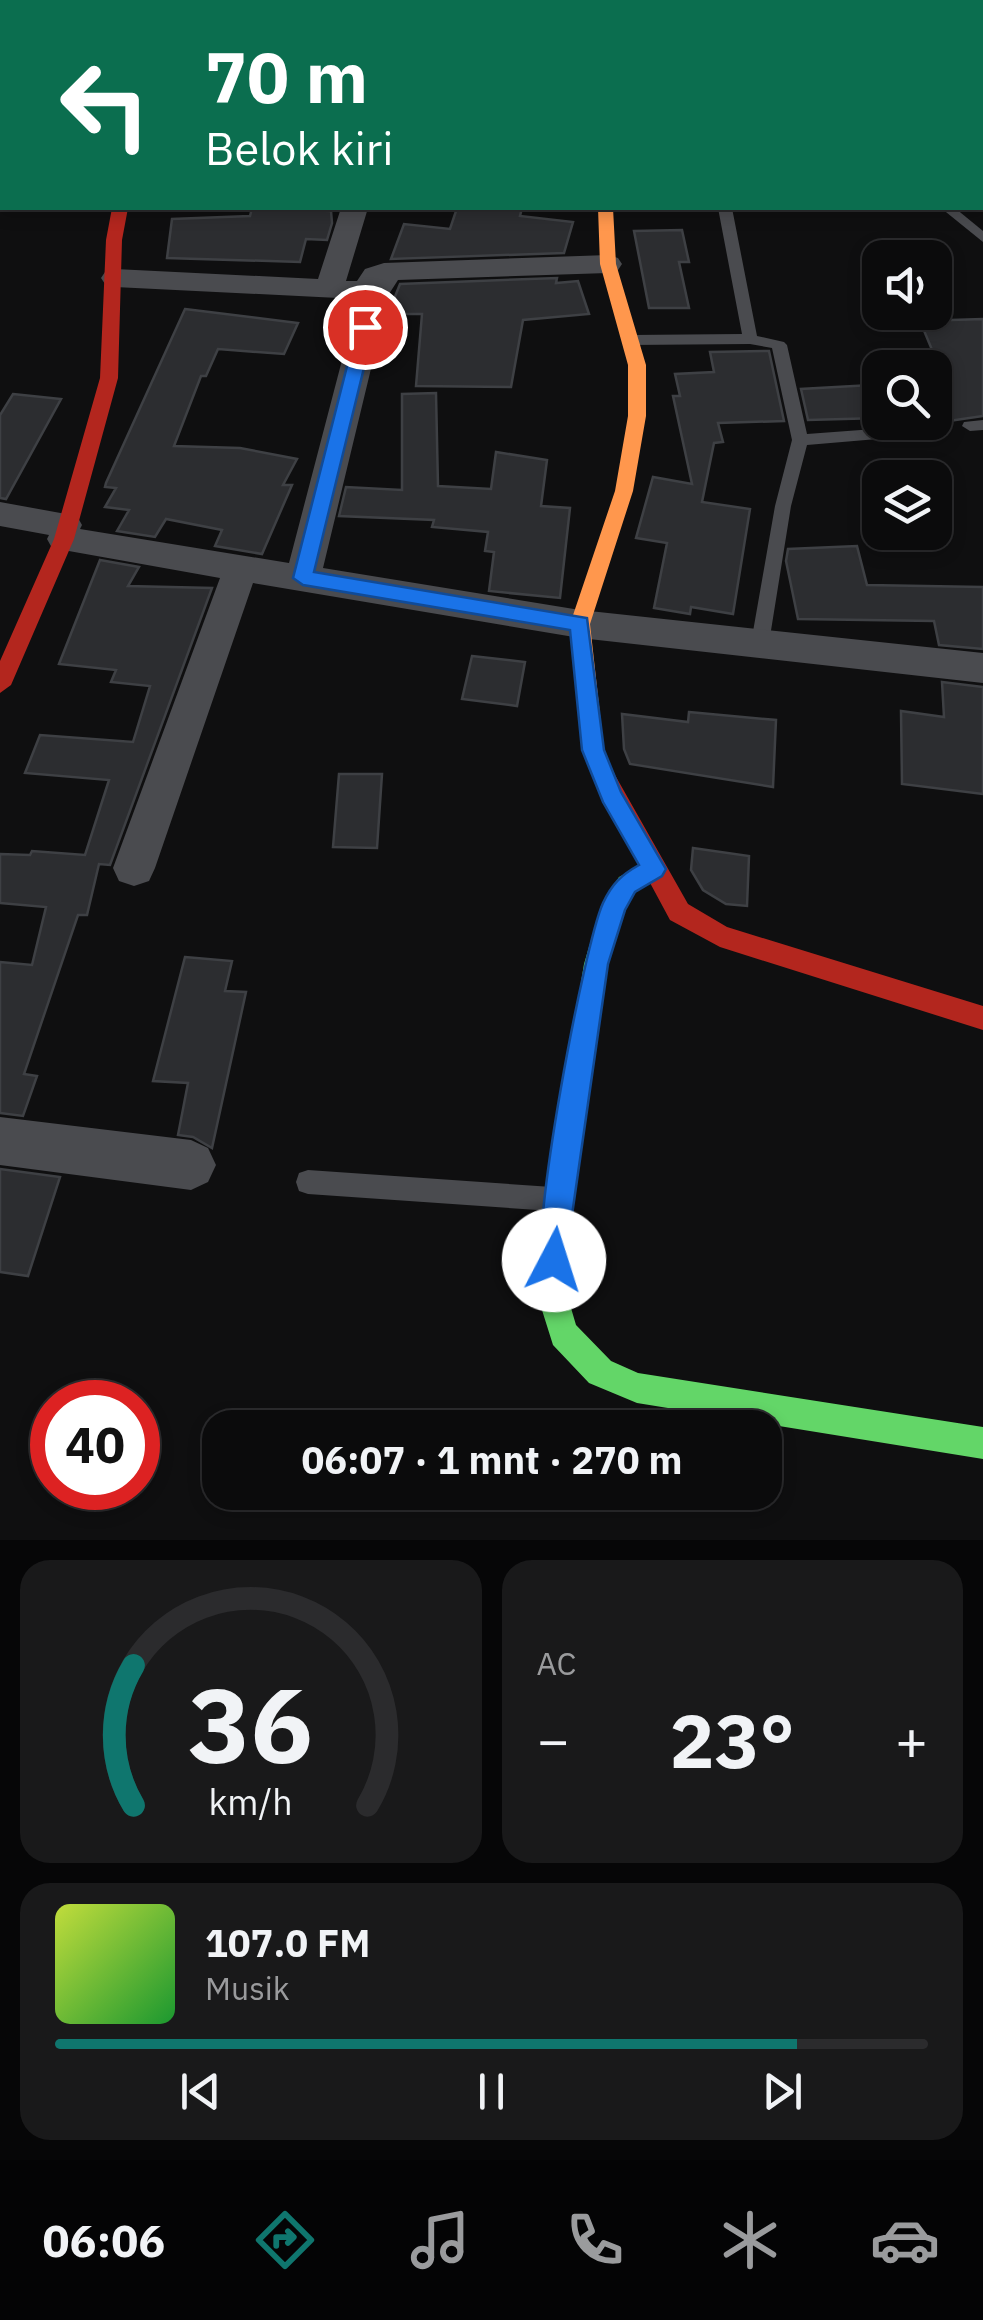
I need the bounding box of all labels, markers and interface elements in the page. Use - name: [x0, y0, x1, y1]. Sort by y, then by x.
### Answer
- text: 70 m: [205, 31, 368, 122]
- icon: left: [40, 40, 170, 170]
- text: Belok kiri: [205, 119, 394, 177]
- map controls: [862, 240, 952, 550]
- button: sound: [862, 240, 952, 330]
- pin: [323, 285, 408, 370]
- icon: arrive: [338, 300, 393, 355]
- button: search: [862, 350, 952, 440]
- button: layers: [862, 460, 952, 550]
- position arrow: [502, 1208, 606, 1312]
- speed limit sign: 40: [30, 1380, 160, 1510]
- text: 06:07 · 1 mnt · 270 m: [301, 1435, 683, 1484]
- text: AC: [537, 1642, 576, 1684]
- text: 36: [188, 1656, 313, 1792]
- text: 23°: [670, 1691, 795, 1789]
- text: −: [537, 1704, 570, 1775]
- text: +: [895, 1704, 928, 1775]
- text: km/h: [209, 1778, 293, 1825]
- text: 107.0 FM: [205, 1918, 370, 1967]
- text: Musik: [205, 1967, 290, 2009]
- icon: previous: [173, 2064, 228, 2119]
- icon: pause: [464, 2064, 519, 2119]
- icon: next: [755, 2064, 810, 2119]
- icon: directions: [250, 2205, 320, 2275]
- icon: music: [405, 2205, 475, 2275]
- icon: phone: [560, 2205, 630, 2275]
- icon: climate: [715, 2205, 785, 2275]
- icon: car: [870, 2205, 940, 2275]
- text: 06:06: [43, 2211, 165, 2269]

